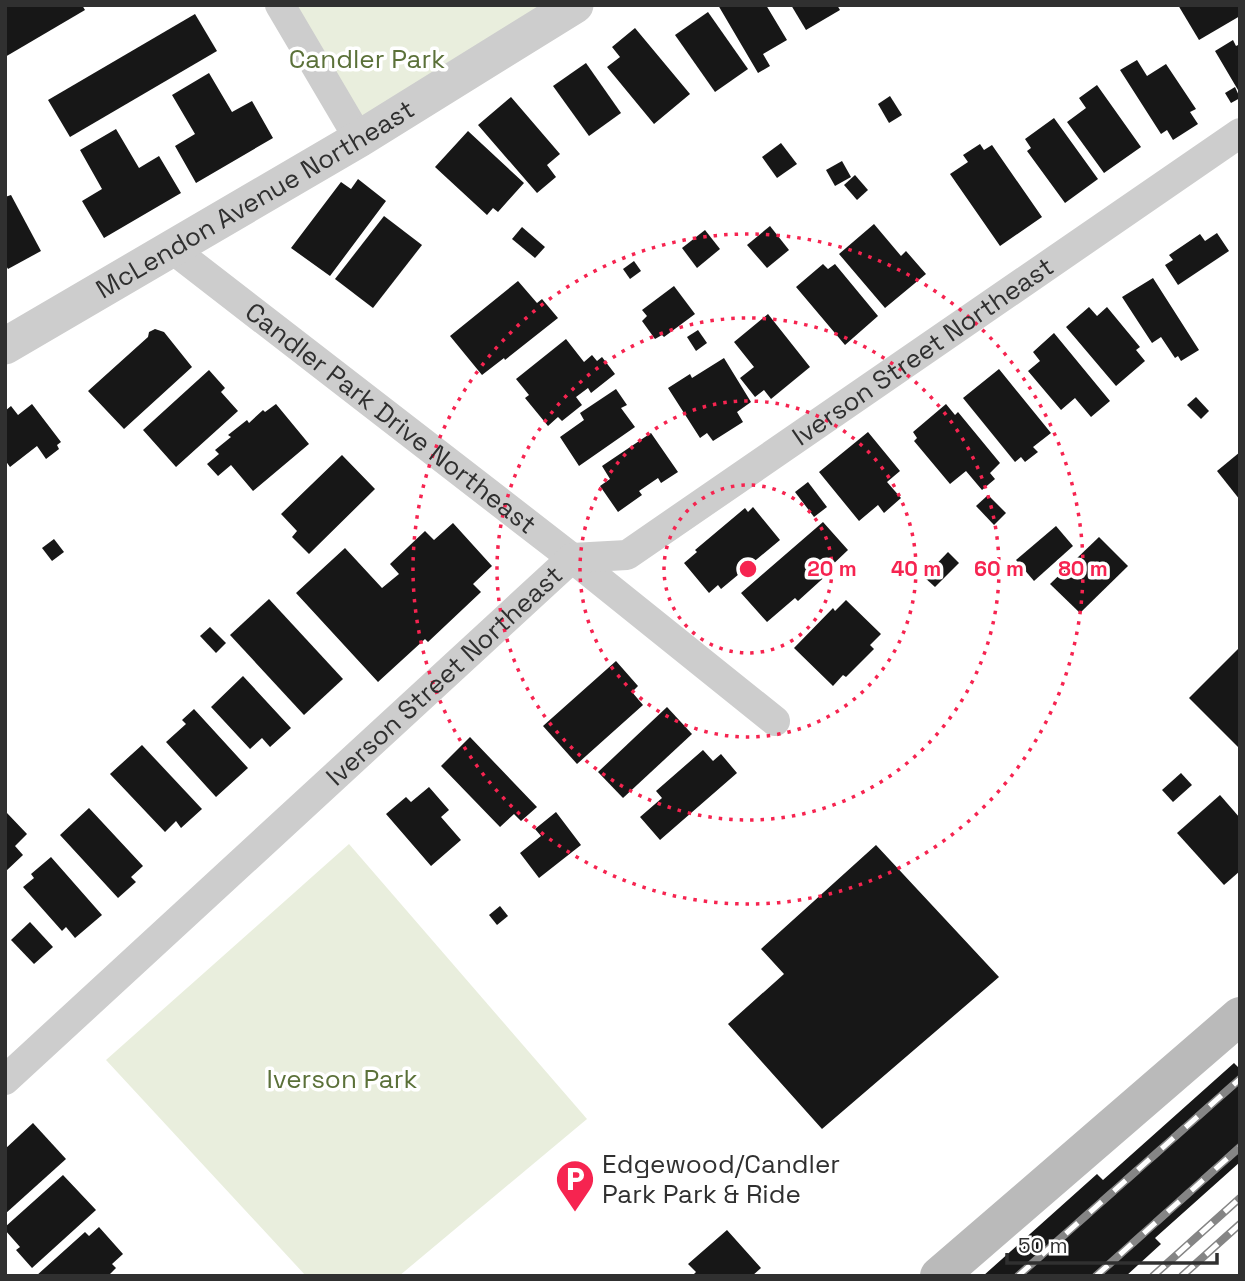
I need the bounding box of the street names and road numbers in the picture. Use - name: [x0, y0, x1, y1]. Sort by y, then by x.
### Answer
- street label: McLendon Avenue Northeast: [90, 92, 421, 306]
- street label: Iverson Street Northeast: [786, 249, 1060, 453]
- street label: Candler Park Drive Northeast: [238, 295, 543, 541]
- street label: Iverson Street Northeast: [319, 558, 570, 793]

